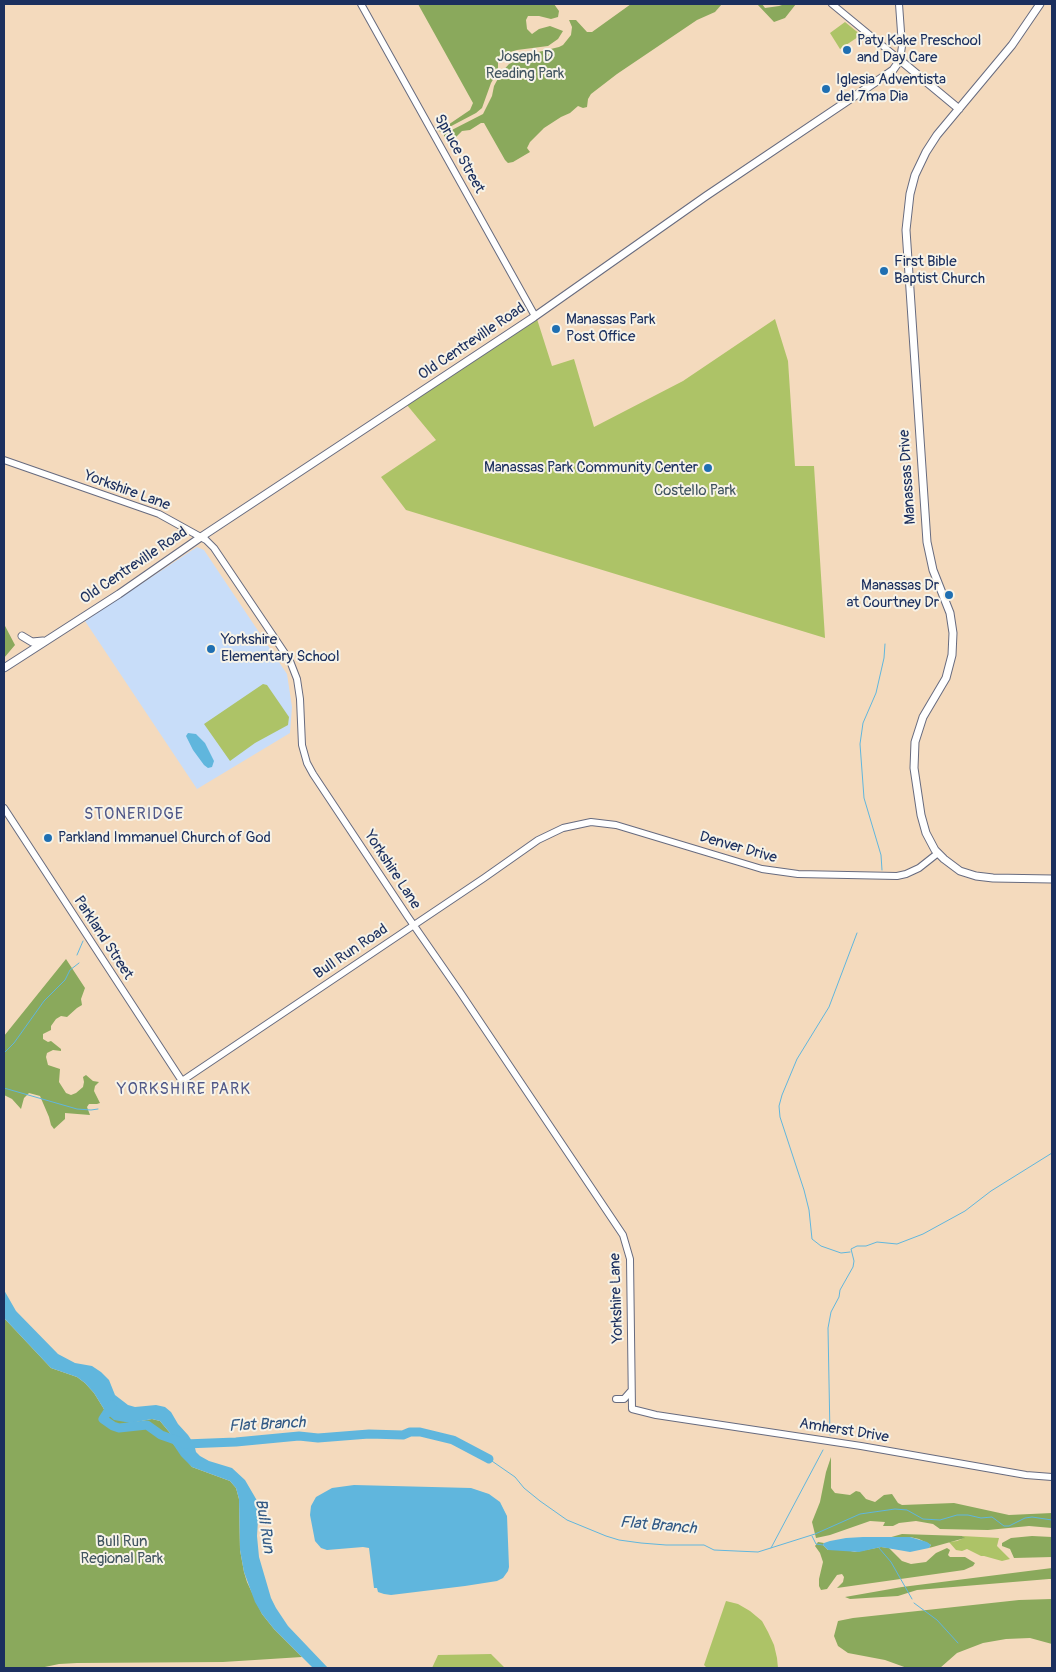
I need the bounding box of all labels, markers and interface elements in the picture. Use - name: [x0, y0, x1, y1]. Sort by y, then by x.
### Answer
- place label: Paty Kake Preschool and Day Care: [857, 32, 981, 67]
- marker: Paty Kake Preschool and Day Care: [841, 44, 853, 56]
- park label: Joseph D Reading Park: [486, 48, 564, 83]
- place label: Iglesia Adventista del 7ma Dia: [836, 71, 946, 106]
- marker: Iglesia Adventista del 7ma Dia: [820, 83, 832, 95]
- street label: Spruce Street: [430, 111, 488, 197]
- place label: First Bible Baptist Church: [894, 253, 985, 288]
- marker: First Bible Baptist Church: [878, 265, 890, 277]
- street label: Old Centreville Road: [415, 300, 529, 384]
- place label: Manassas Park Post Office: [566, 311, 655, 346]
- marker: Manassas Park Post Office: [550, 323, 562, 335]
- street label: Manassas Drive: [896, 429, 920, 525]
- place label: Manassas Park Community Center: [484, 459, 698, 477]
- marker: Manassas Park Community Center: [702, 462, 714, 474]
- street label: Yorkshire Lane: [82, 467, 172, 515]
- park label: Costello Park: [654, 482, 736, 500]
- street label: Old Centreville Road: [77, 524, 191, 608]
- place label: Manassas Dr at Courtney Dr: [847, 577, 939, 612]
- marker: Manassas Dr at Courtney Dr: [943, 589, 955, 601]
- place label: Yorkshire Elementary School: [221, 631, 339, 666]
- marker: Yorkshire Elementary School: [205, 643, 217, 655]
- district label: STONERIDGE: [83, 805, 185, 825]
- street label: Yorkshire Lane: [360, 827, 424, 913]
- street label: Denver Drive: [697, 828, 779, 868]
- place label: Parkland Immanuel Church of God: [58, 829, 271, 847]
- marker: Parkland Immanuel Church of God: [42, 832, 54, 844]
- street label: Parkland Street: [69, 893, 137, 983]
- street label: Bull Run Road: [311, 921, 391, 983]
- district label: YORKSHIRE PARK: [115, 1080, 253, 1100]
- street label: Yorkshire Lane: [606, 1253, 628, 1343]
- water label: Flat Branch: [228, 1413, 306, 1437]
- street label: Amherst Drive: [798, 1415, 890, 1447]
- water label: Bull Run: [250, 1498, 278, 1554]
- water label: Flat Branch: [619, 1513, 697, 1539]
- park label: Bull Run Regional Park: [81, 1533, 163, 1568]

